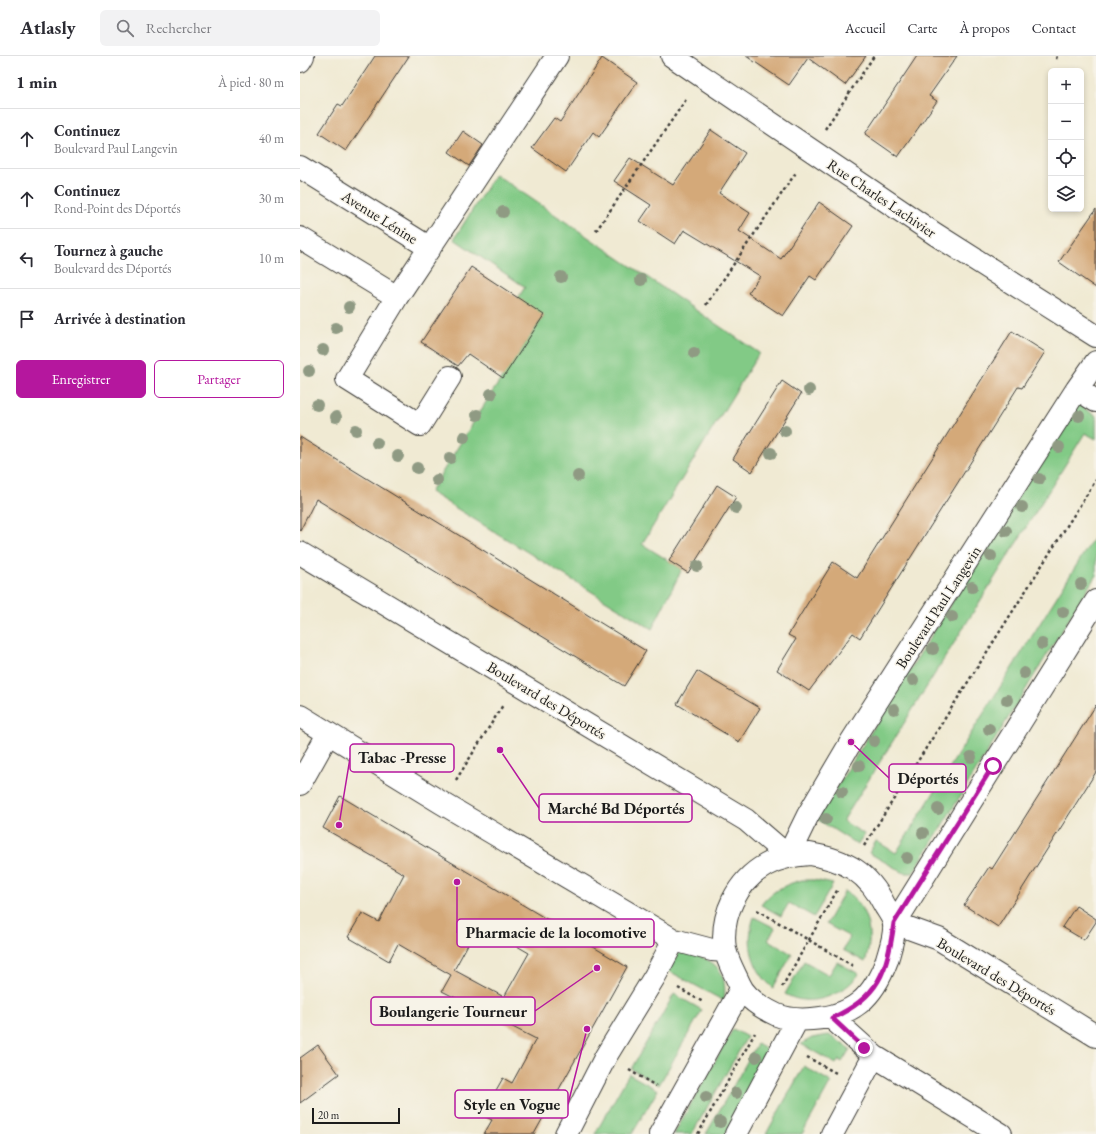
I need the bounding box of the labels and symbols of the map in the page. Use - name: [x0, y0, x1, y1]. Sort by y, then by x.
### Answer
- street label: Rue Charles Lachivier: [824, 154, 940, 242]
- street label: Avenue Lénine: [338, 186, 422, 248]
- street label: Boulevard Paul Langevin: [891, 542, 985, 672]
- street label: Boulevard des Déportés: [484, 657, 610, 743]
- callout: Tabac -Presse: [350, 744, 454, 772]
- text: Tabac -Presse: [358, 747, 447, 768]
- route start: [984, 757, 1002, 775]
- callout: Déportés: [889, 764, 966, 792]
- text: Déportés: [898, 768, 959, 789]
- callout: Marché Bd Déportés: [539, 794, 692, 822]
- text: Marché Bd Déportés: [547, 798, 685, 819]
- callout: Pharmacie de la locomotive: [457, 919, 654, 947]
- text: Pharmacie de la locomotive: [466, 922, 647, 943]
- street label: Boulevard des Déportés: [934, 933, 1060, 1019]
- callout: Boulangerie Tourneur: [371, 997, 535, 1025]
- text: Boulangerie Tourneur: [379, 1001, 527, 1022]
- route end: [855, 1039, 873, 1057]
- callout: Style en Vogue: [455, 1090, 568, 1118]
- text: Style en Vogue: [464, 1094, 561, 1115]
- scale bar: [312, 1106, 400, 1125]

